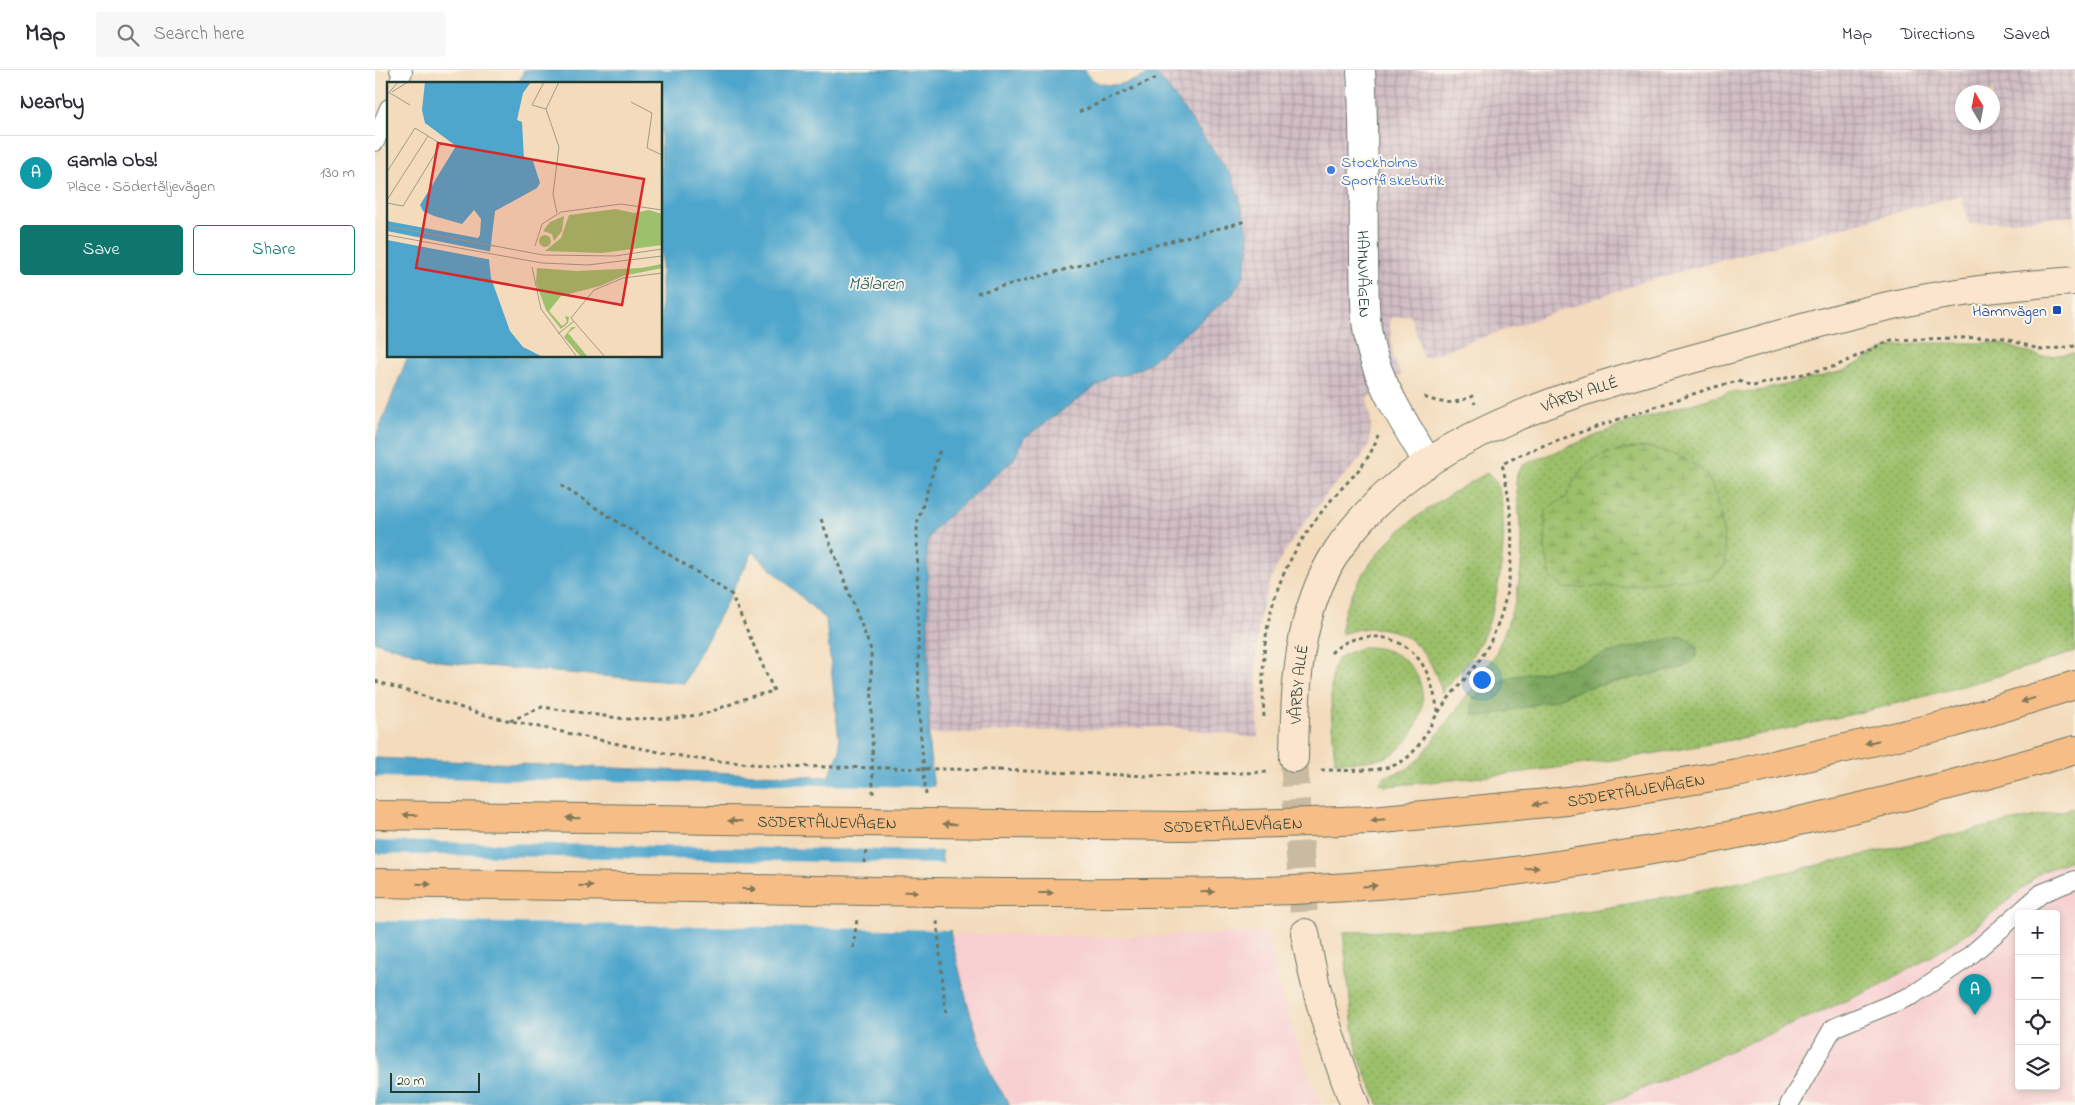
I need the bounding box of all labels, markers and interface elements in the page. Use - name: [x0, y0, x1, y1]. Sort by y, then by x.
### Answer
- search box: [96, 12, 446, 57]
- text: Map: [25, 17, 66, 52]
- icon: search: [114, 21, 142, 49]
- text: Search here: [154, 21, 245, 48]
- text: Map: [1842, 22, 1872, 48]
- text: Directions: [1900, 22, 1975, 48]
- text: Saved: [2003, 22, 2050, 48]
- inset map: [387, 82, 663, 358]
- north arrow: [1955, 85, 2000, 130]
- text: Nearby: [20, 88, 84, 118]
- text: Gamla Obs!: [67, 148, 157, 175]
- place label: Stockholms Sportfiskebutik: [1341, 151, 1445, 193]
- text: A: [31, 161, 41, 185]
- text: 130 m: [320, 161, 355, 185]
- marker: Stockholms Sportfiskebutik: [1325, 164, 1337, 176]
- text: Place · Södertäljevägen: [67, 175, 215, 199]
- button: Save: [20, 225, 183, 275]
- button: Share: [193, 225, 355, 275]
- street label: HAMNVÄGEN: [1350, 230, 1376, 319]
- water label: Mälaren: [848, 272, 905, 298]
- place label: Hamnvägen: [1972, 300, 2047, 324]
- marker: Hamnvägen: [2051, 304, 2063, 316]
- street label: VÅRBY ALLÉ: [1537, 371, 1621, 420]
- street label: VÅRBY ALLÉ: [1285, 643, 1316, 725]
- your location: [1469, 667, 1495, 693]
- one-way arrow: [2021, 696, 2036, 704]
- one-way arrow: [1864, 738, 1879, 746]
- street label: SÖDERTÄLJEVÄGEN: [1566, 768, 1707, 815]
- one-way arrow: [1532, 800, 1548, 808]
- one-way arrow: [402, 811, 418, 819]
- street label: SÖDERTÄLJEVÄGEN: [757, 811, 897, 837]
- street label: SÖDERTÄLJEVÄGEN: [1163, 812, 1303, 840]
- one-way arrow: [565, 814, 581, 822]
- one-way arrow: [727, 816, 743, 824]
- one-way arrow: [1370, 816, 1386, 824]
- one-way arrow: [942, 820, 958, 828]
- one-way arrow: [1524, 864, 1540, 872]
- one-way arrow: [416, 880, 432, 888]
- one-way arrow: [1363, 881, 1379, 889]
- one-way arrow: [578, 882, 594, 890]
- one-way arrow: [741, 885, 757, 893]
- one-way arrow: [903, 888, 919, 896]
- one-way arrow: [1200, 888, 1216, 896]
- one-way arrow: [1038, 889, 1054, 897]
- map controls: [2015, 910, 2060, 1090]
- button: +: [2015, 910, 2060, 955]
- button: −: [2015, 955, 2060, 1000]
- pin: A: [1959, 974, 1991, 1015]
- button: locate: [2015, 1000, 2060, 1045]
- button: layers: [2015, 1045, 2060, 1090]
- scale bar: [390, 1070, 480, 1093]
- text: 20 m: [397, 1071, 424, 1092]

